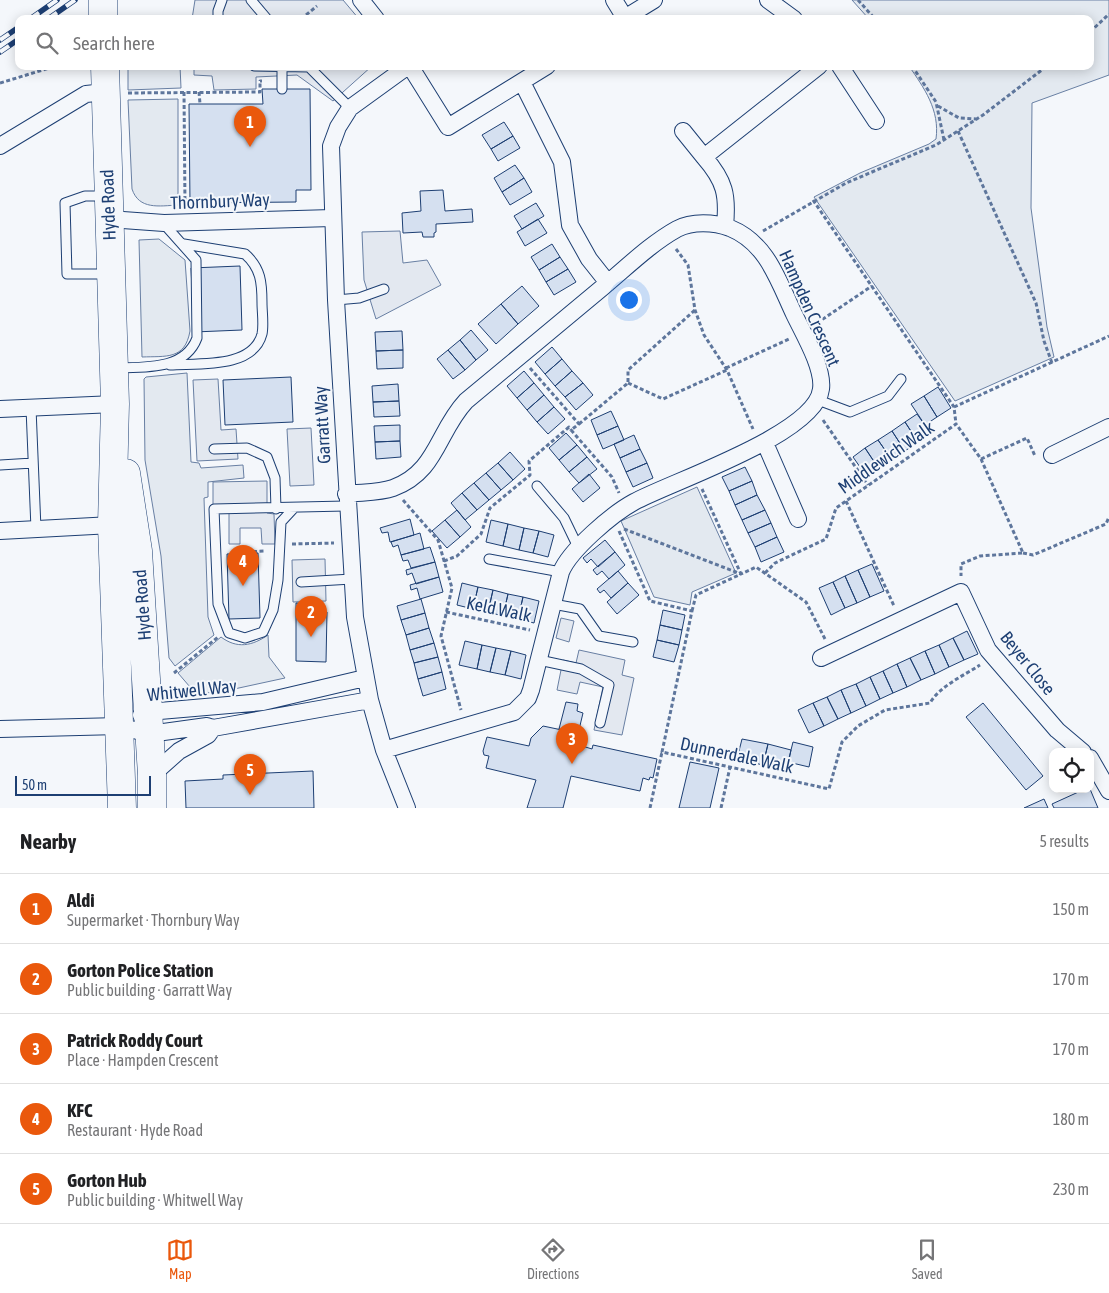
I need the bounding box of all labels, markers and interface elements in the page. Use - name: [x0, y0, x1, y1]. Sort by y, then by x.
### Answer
- search box: [15, 15, 1094, 70]
- icon: search: [33, 29, 61, 57]
- text: Search here: [73, 32, 155, 54]
- pin: 1: [234, 106, 266, 147]
- street label: Hyde Road: [96, 169, 120, 241]
- street label: Thornbury Way: [170, 189, 270, 213]
- street label: Hampden Crescent: [775, 247, 845, 369]
- your location: [616, 287, 642, 313]
- street label: Garratt Way: [309, 386, 335, 464]
- street label: Middlewich Walk: [834, 416, 938, 498]
- pin: 4: [227, 545, 259, 586]
- street label: Hyde Road: [129, 569, 155, 641]
- street label: Keld Walk: [465, 592, 533, 626]
- pin: 2: [295, 596, 327, 637]
- street label: Beyer Close: [996, 627, 1060, 699]
- street label: Whitwell Way: [146, 675, 238, 705]
- pin: 3: [556, 723, 588, 764]
- street label: Dunnerdale Walk: [678, 733, 796, 777]
- map controls: [1049, 748, 1094, 793]
- button: locate: [1049, 748, 1094, 793]
- pin: 5: [234, 754, 266, 795]
- scale bar: [15, 773, 151, 796]
- text: 50 m: [22, 777, 47, 793]
- text: Nearby: [20, 829, 76, 853]
- text: 5 results: [1039, 832, 1089, 850]
- text: Aldi: [67, 889, 95, 911]
- text: 1: [32, 900, 40, 918]
- text: 150 m: [1053, 900, 1089, 918]
- text: Supermarket · Thornbury Way: [67, 911, 240, 929]
- text: Gorton Police Station: [67, 959, 213, 981]
- text: 2: [32, 970, 40, 988]
- text: 170 m: [1053, 970, 1089, 988]
- text: Public building · Garratt Way: [67, 981, 232, 999]
- text: Patrick Roddy Court: [67, 1029, 203, 1051]
- text: 3: [32, 1040, 40, 1058]
- text: 170 m: [1053, 1040, 1089, 1058]
- text: Place · Hampden Crescent: [67, 1051, 219, 1069]
- text: KFC: [67, 1099, 93, 1121]
- text: 4: [32, 1110, 40, 1128]
- text: 180 m: [1053, 1110, 1089, 1128]
- text: Restaurant · Hyde Road: [67, 1121, 203, 1139]
- text: Gorton Hub: [67, 1169, 147, 1191]
- text: 5: [32, 1180, 40, 1198]
- text: 230 m: [1053, 1180, 1089, 1198]
- text: Public building · Whitwell Way: [67, 1191, 243, 1209]
- tab: Map: [166, 1236, 194, 1282]
- tab: Directions: [527, 1236, 579, 1282]
- tab: Saved: [912, 1236, 943, 1282]

